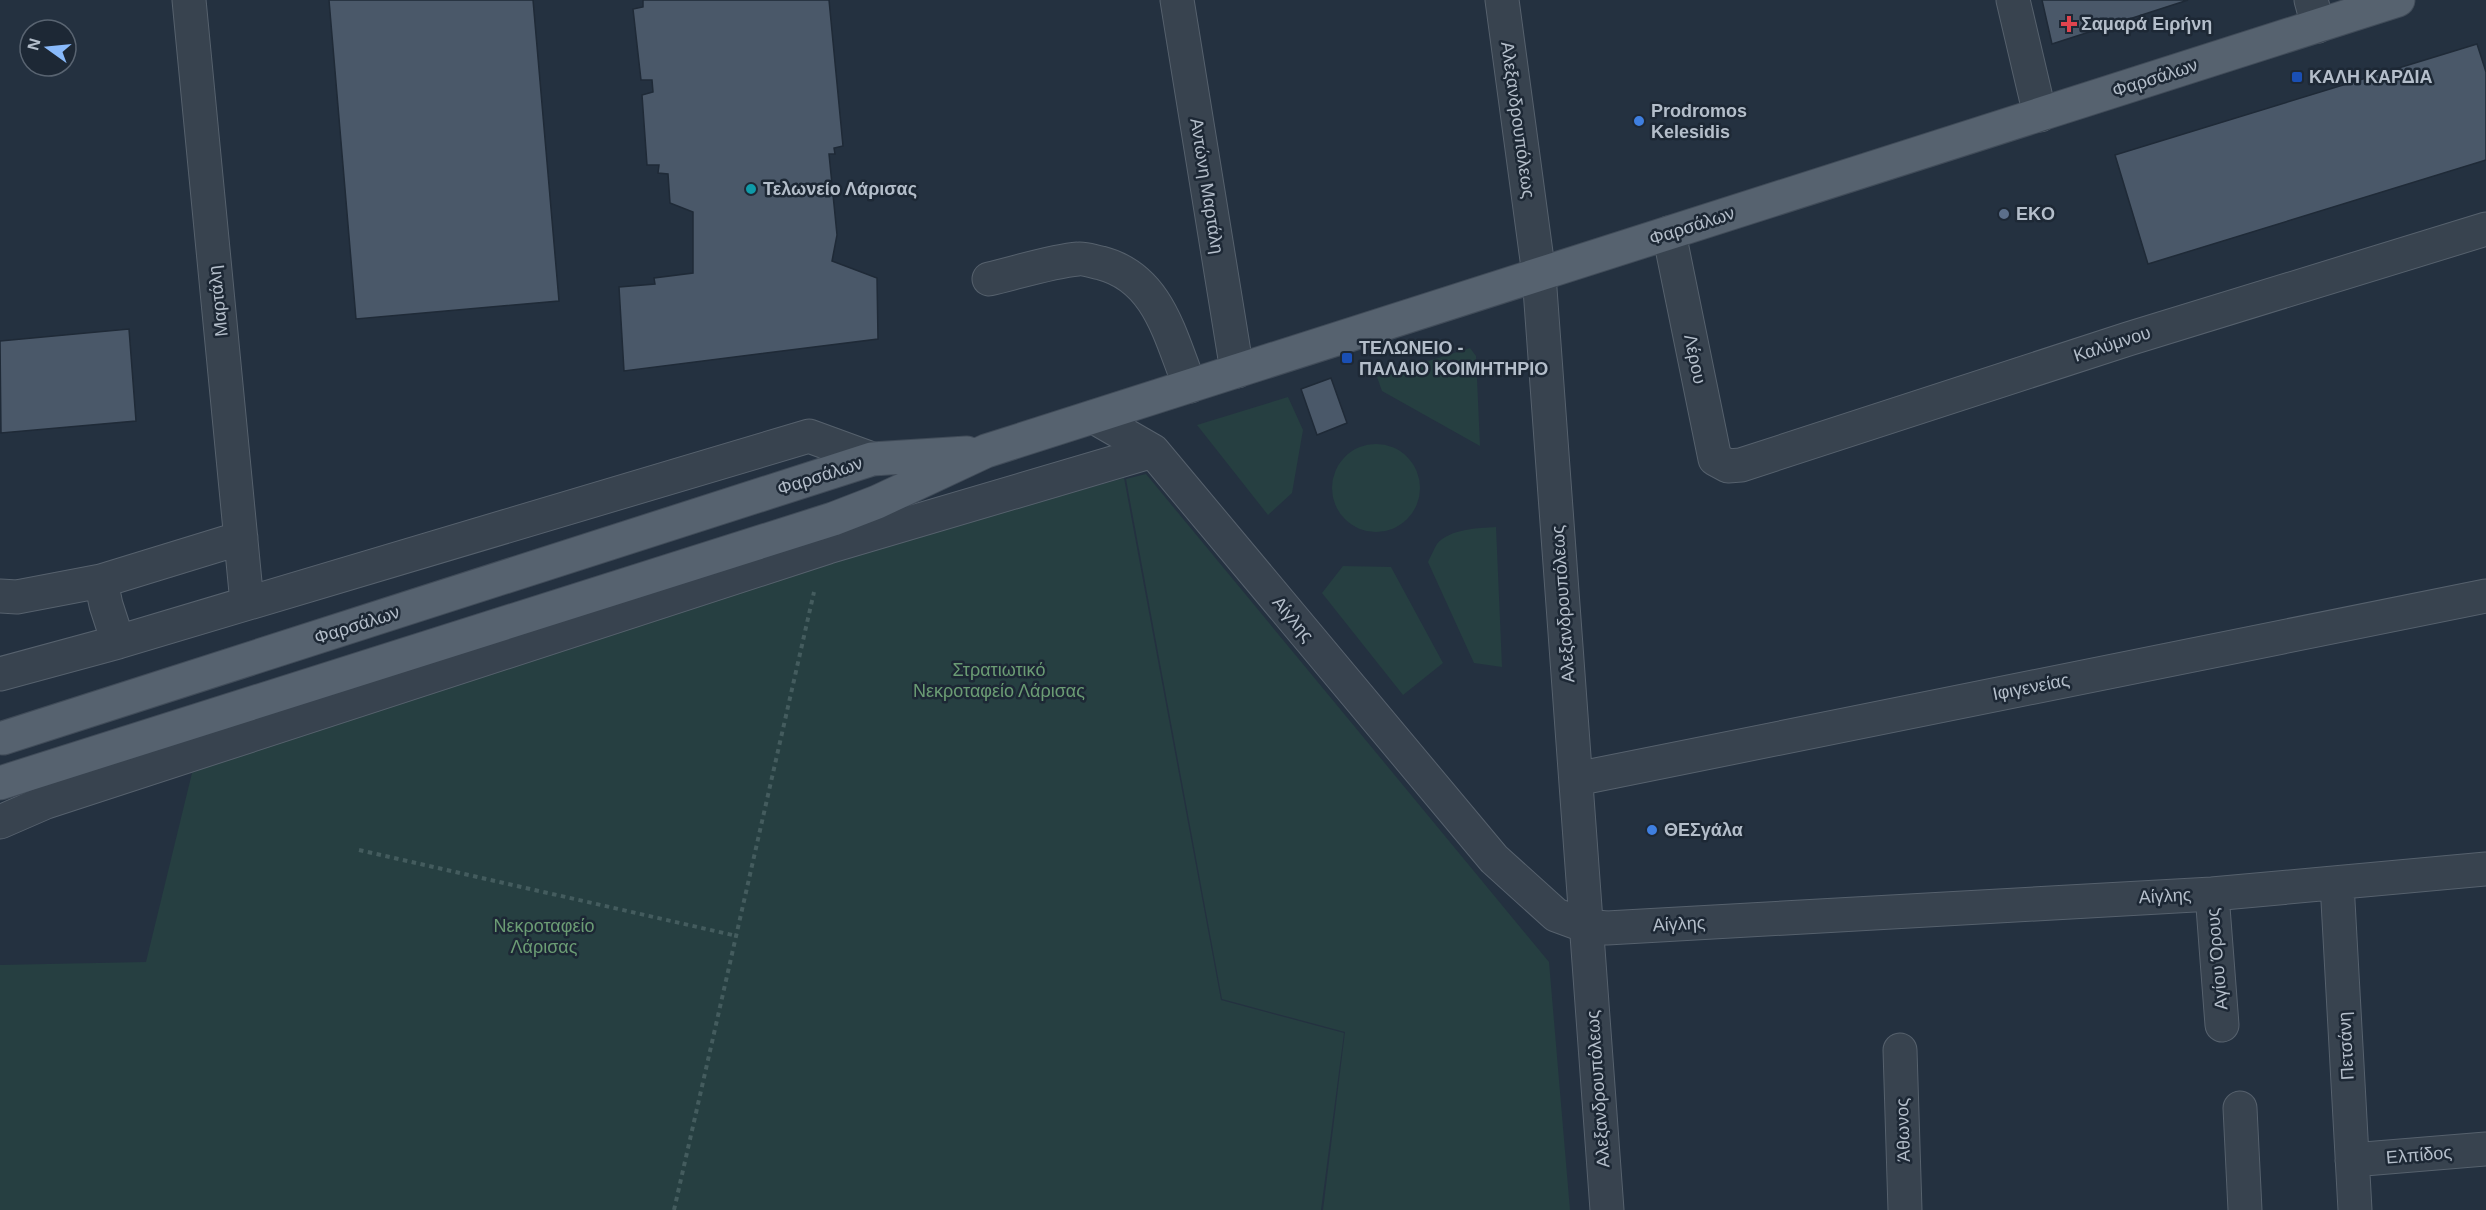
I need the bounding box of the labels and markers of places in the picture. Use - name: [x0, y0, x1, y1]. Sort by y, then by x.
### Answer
- place label: Σαμαρά Ειρήνη: [2081, 14, 2212, 34]
- marker: Σαμαρά Ειρήνη: [2062, 17, 2076, 31]
- place label: ΚΑΛΗ ΚΑΡΔΙΑ: [2309, 67, 2433, 87]
- marker: ΚΑΛΗ ΚΑΡΔΙΑ: [2290, 70, 2304, 84]
- place label: Prodromos Kelesidis: [1651, 101, 1747, 142]
- marker: Prodromos Kelesidis: [1632, 114, 1646, 128]
- place label: Τελωνείο Λάρισας: [763, 179, 917, 199]
- marker: Τελωνείο Λάρισας: [744, 182, 758, 196]
- place label: EKO: [2016, 204, 2055, 224]
- marker: EKO: [1997, 207, 2011, 221]
- place label: ΤΕΛΩΝΕΙΟ - ΠΑΛΑΙΟ ΚΟΙΜΗΤΗΡΙΟ: [1359, 338, 1548, 379]
- marker: ΤΕΛΩΝΕΙΟ - ΠΑΛΑΙΟ ΚΟΙΜΗΤΗΡΙΟ: [1340, 351, 1354, 365]
- place label: ΘΕΣγάλα: [1664, 820, 1743, 840]
- marker: ΘΕΣγάλα: [1645, 823, 1659, 837]

